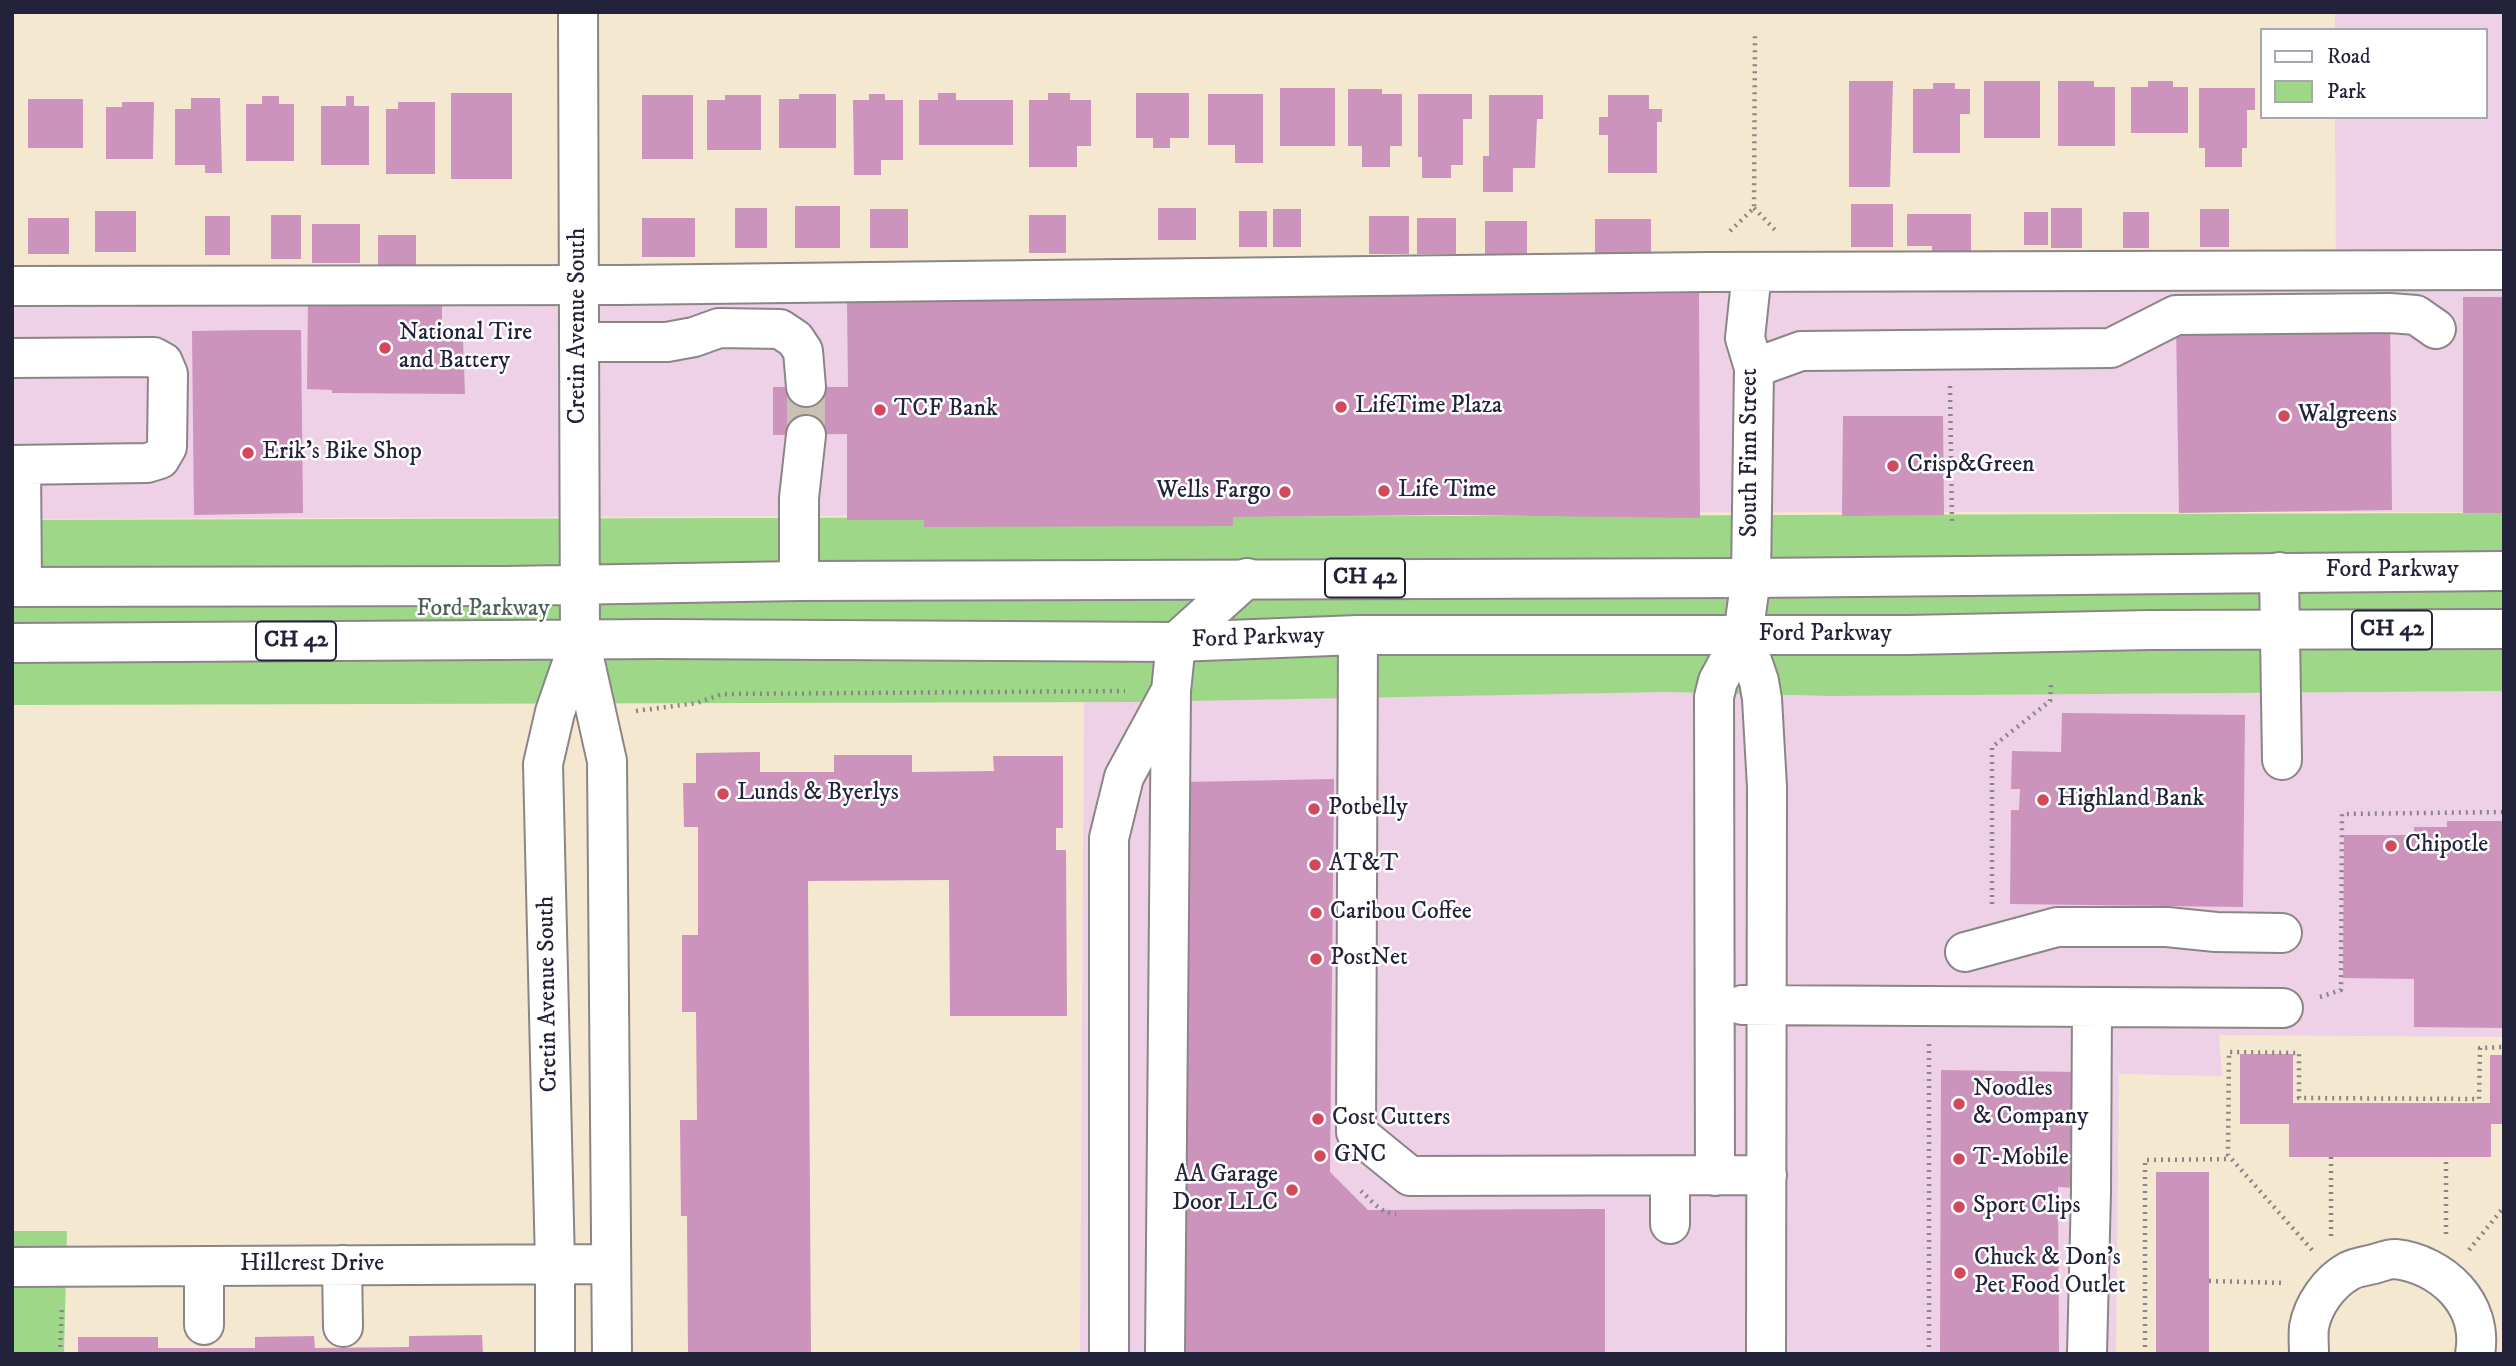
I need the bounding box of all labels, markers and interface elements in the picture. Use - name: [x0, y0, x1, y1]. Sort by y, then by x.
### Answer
- legend: [2260, 28, 2488, 119]
- text: Road: [2327, 44, 2371, 70]
- text: Park: [2327, 79, 2366, 105]
- street label: Cretin Avenue South: [565, 228, 593, 424]
- place label: National Tire and Battery: [399, 320, 532, 376]
- marker: National Tire and Battery: [377, 340, 393, 356]
- street label: South Finn Street: [1737, 368, 1765, 538]
- place label: LifeTime Plaza: [1355, 393, 1502, 421]
- place label: TCF Bank: [894, 396, 998, 424]
- marker: LifeTime Plaza: [1333, 399, 1349, 415]
- marker: TCF Bank: [872, 402, 888, 418]
- place label: Walgreens: [2298, 402, 2397, 430]
- marker: Walgreens: [2276, 408, 2292, 424]
- place label: Erik's Bike Shop: [262, 439, 422, 467]
- marker: Erik's Bike Shop: [240, 445, 256, 461]
- place label: Crisp&Green: [1907, 452, 2035, 480]
- marker: Crisp&Green: [1885, 458, 1901, 474]
- place label: Life Time: [1398, 477, 1496, 505]
- place label: Wells Fargo: [1156, 478, 1271, 506]
- marker: Life Time: [1376, 483, 1392, 499]
- marker: Wells Fargo: [1277, 484, 1293, 500]
- street label: Ford Parkway: [2325, 557, 2459, 585]
- road number: CH 42: [1325, 558, 1405, 598]
- park label: Ford Parkway: [416, 596, 550, 624]
- road number: CH 42: [2352, 610, 2432, 650]
- street label: Ford Parkway: [1758, 621, 1892, 649]
- road number: CH 42: [256, 622, 336, 660]
- street label: Ford Parkway: [1191, 622, 1325, 656]
- place label: Lunds & Byerlys: [737, 780, 899, 808]
- marker: Lunds & Byerlys: [715, 786, 731, 802]
- place label: Highland Bank: [2057, 786, 2204, 814]
- marker: Highland Bank: [2035, 792, 2051, 808]
- place label: Potbelly: [1328, 795, 1408, 823]
- marker: Potbelly: [1306, 801, 1322, 817]
- place label: Chipotle: [2405, 832, 2488, 860]
- marker: Chipotle: [2383, 838, 2399, 854]
- place label: AT&T: [1329, 851, 1398, 879]
- marker: AT&T: [1307, 857, 1323, 873]
- street label: Cretin Avenue South: [533, 895, 565, 1093]
- place label: Caribou Coffee: [1330, 899, 1472, 927]
- marker: Caribou Coffee: [1308, 905, 1324, 921]
- place label: PostNet: [1330, 945, 1408, 973]
- marker: PostNet: [1308, 951, 1324, 967]
- place label: Noodles & Company: [1973, 1076, 2088, 1132]
- marker: Noodles & Company: [1951, 1096, 1967, 1112]
- place label: Cost Cutters: [1332, 1105, 1450, 1133]
- marker: Cost Cutters: [1310, 1111, 1326, 1127]
- place label: GNC: [1334, 1142, 1386, 1170]
- place label: T-Mobile: [1973, 1145, 2069, 1173]
- marker: GNC: [1312, 1148, 1328, 1164]
- marker: T-Mobile: [1951, 1151, 1967, 1167]
- place label: AA Garage Door LLC: [1172, 1162, 1278, 1218]
- marker: AA Garage Door LLC: [1284, 1182, 1300, 1198]
- place label: Sport Clips: [1973, 1193, 2080, 1221]
- marker: Sport Clips: [1951, 1199, 1967, 1215]
- place label: Chuck & Don's Pet Food Outlet: [1974, 1245, 2126, 1301]
- street label: Hillcrest Drive: [240, 1251, 384, 1279]
- marker: Chuck & Don's Pet Food Outlet: [1952, 1265, 1968, 1281]

